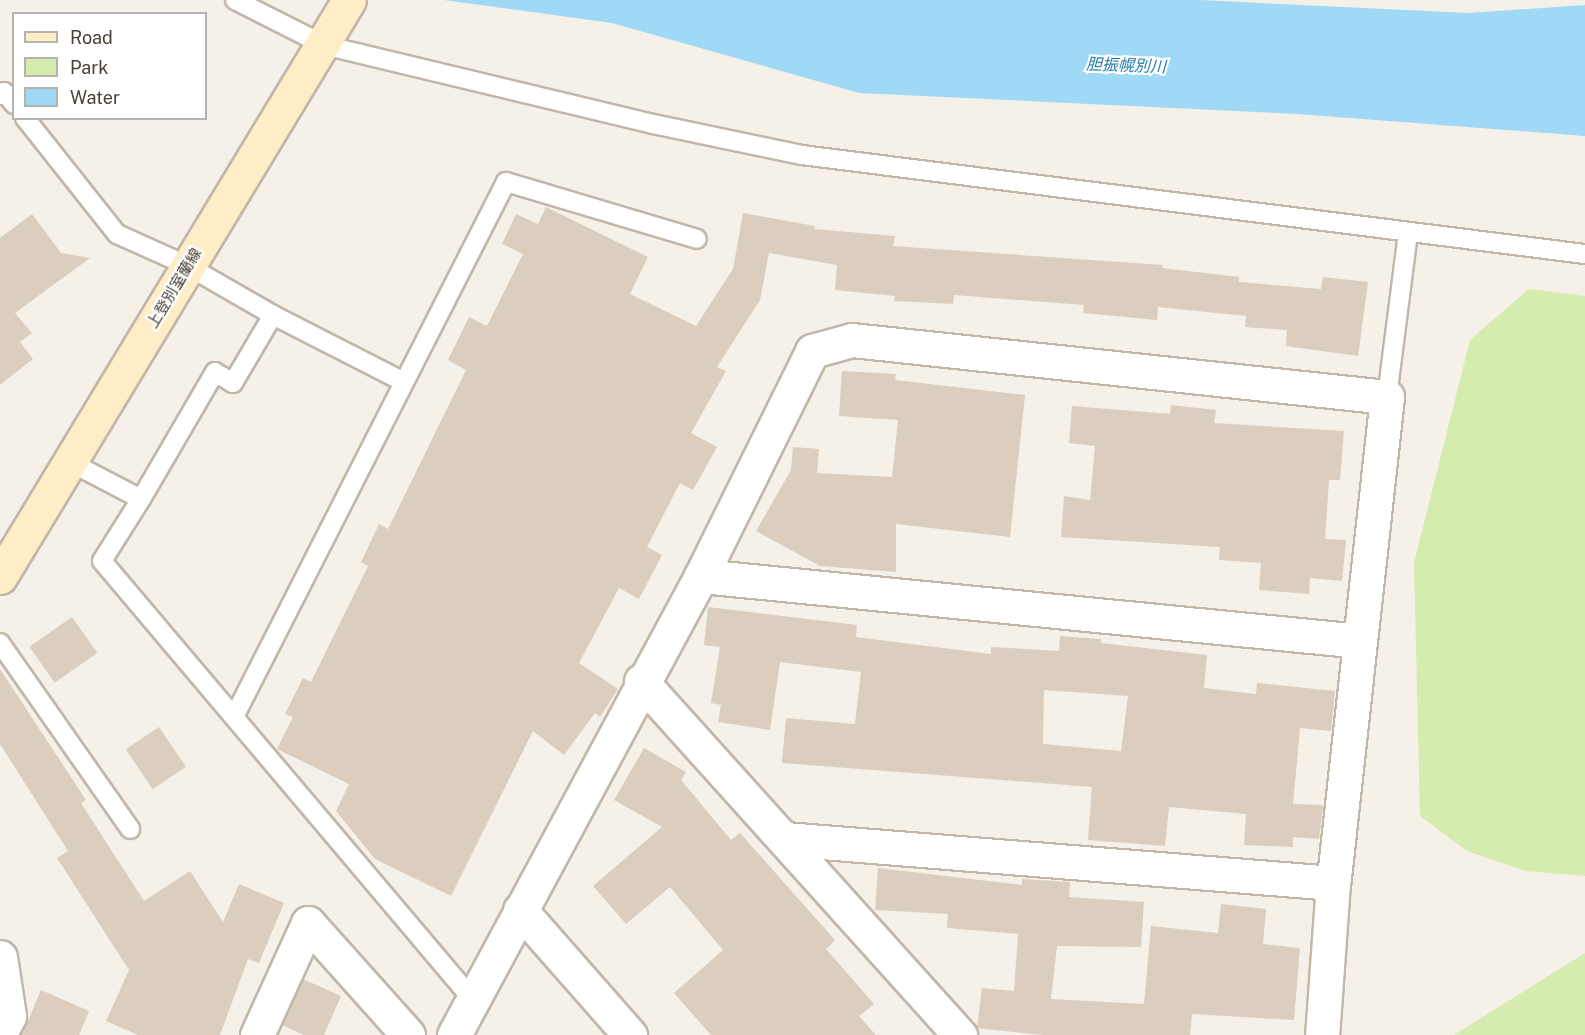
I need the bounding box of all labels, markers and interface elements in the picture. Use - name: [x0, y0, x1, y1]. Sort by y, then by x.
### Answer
- legend: [12, 12, 207, 120]
- text: Road: [70, 27, 113, 48]
- water label: 胆振幌別川: [1086, 55, 1166, 77]
- text: Park: [70, 57, 108, 78]
- text: Water: [70, 87, 120, 108]
- street label: 上登別室蘭線: [143, 245, 205, 331]

